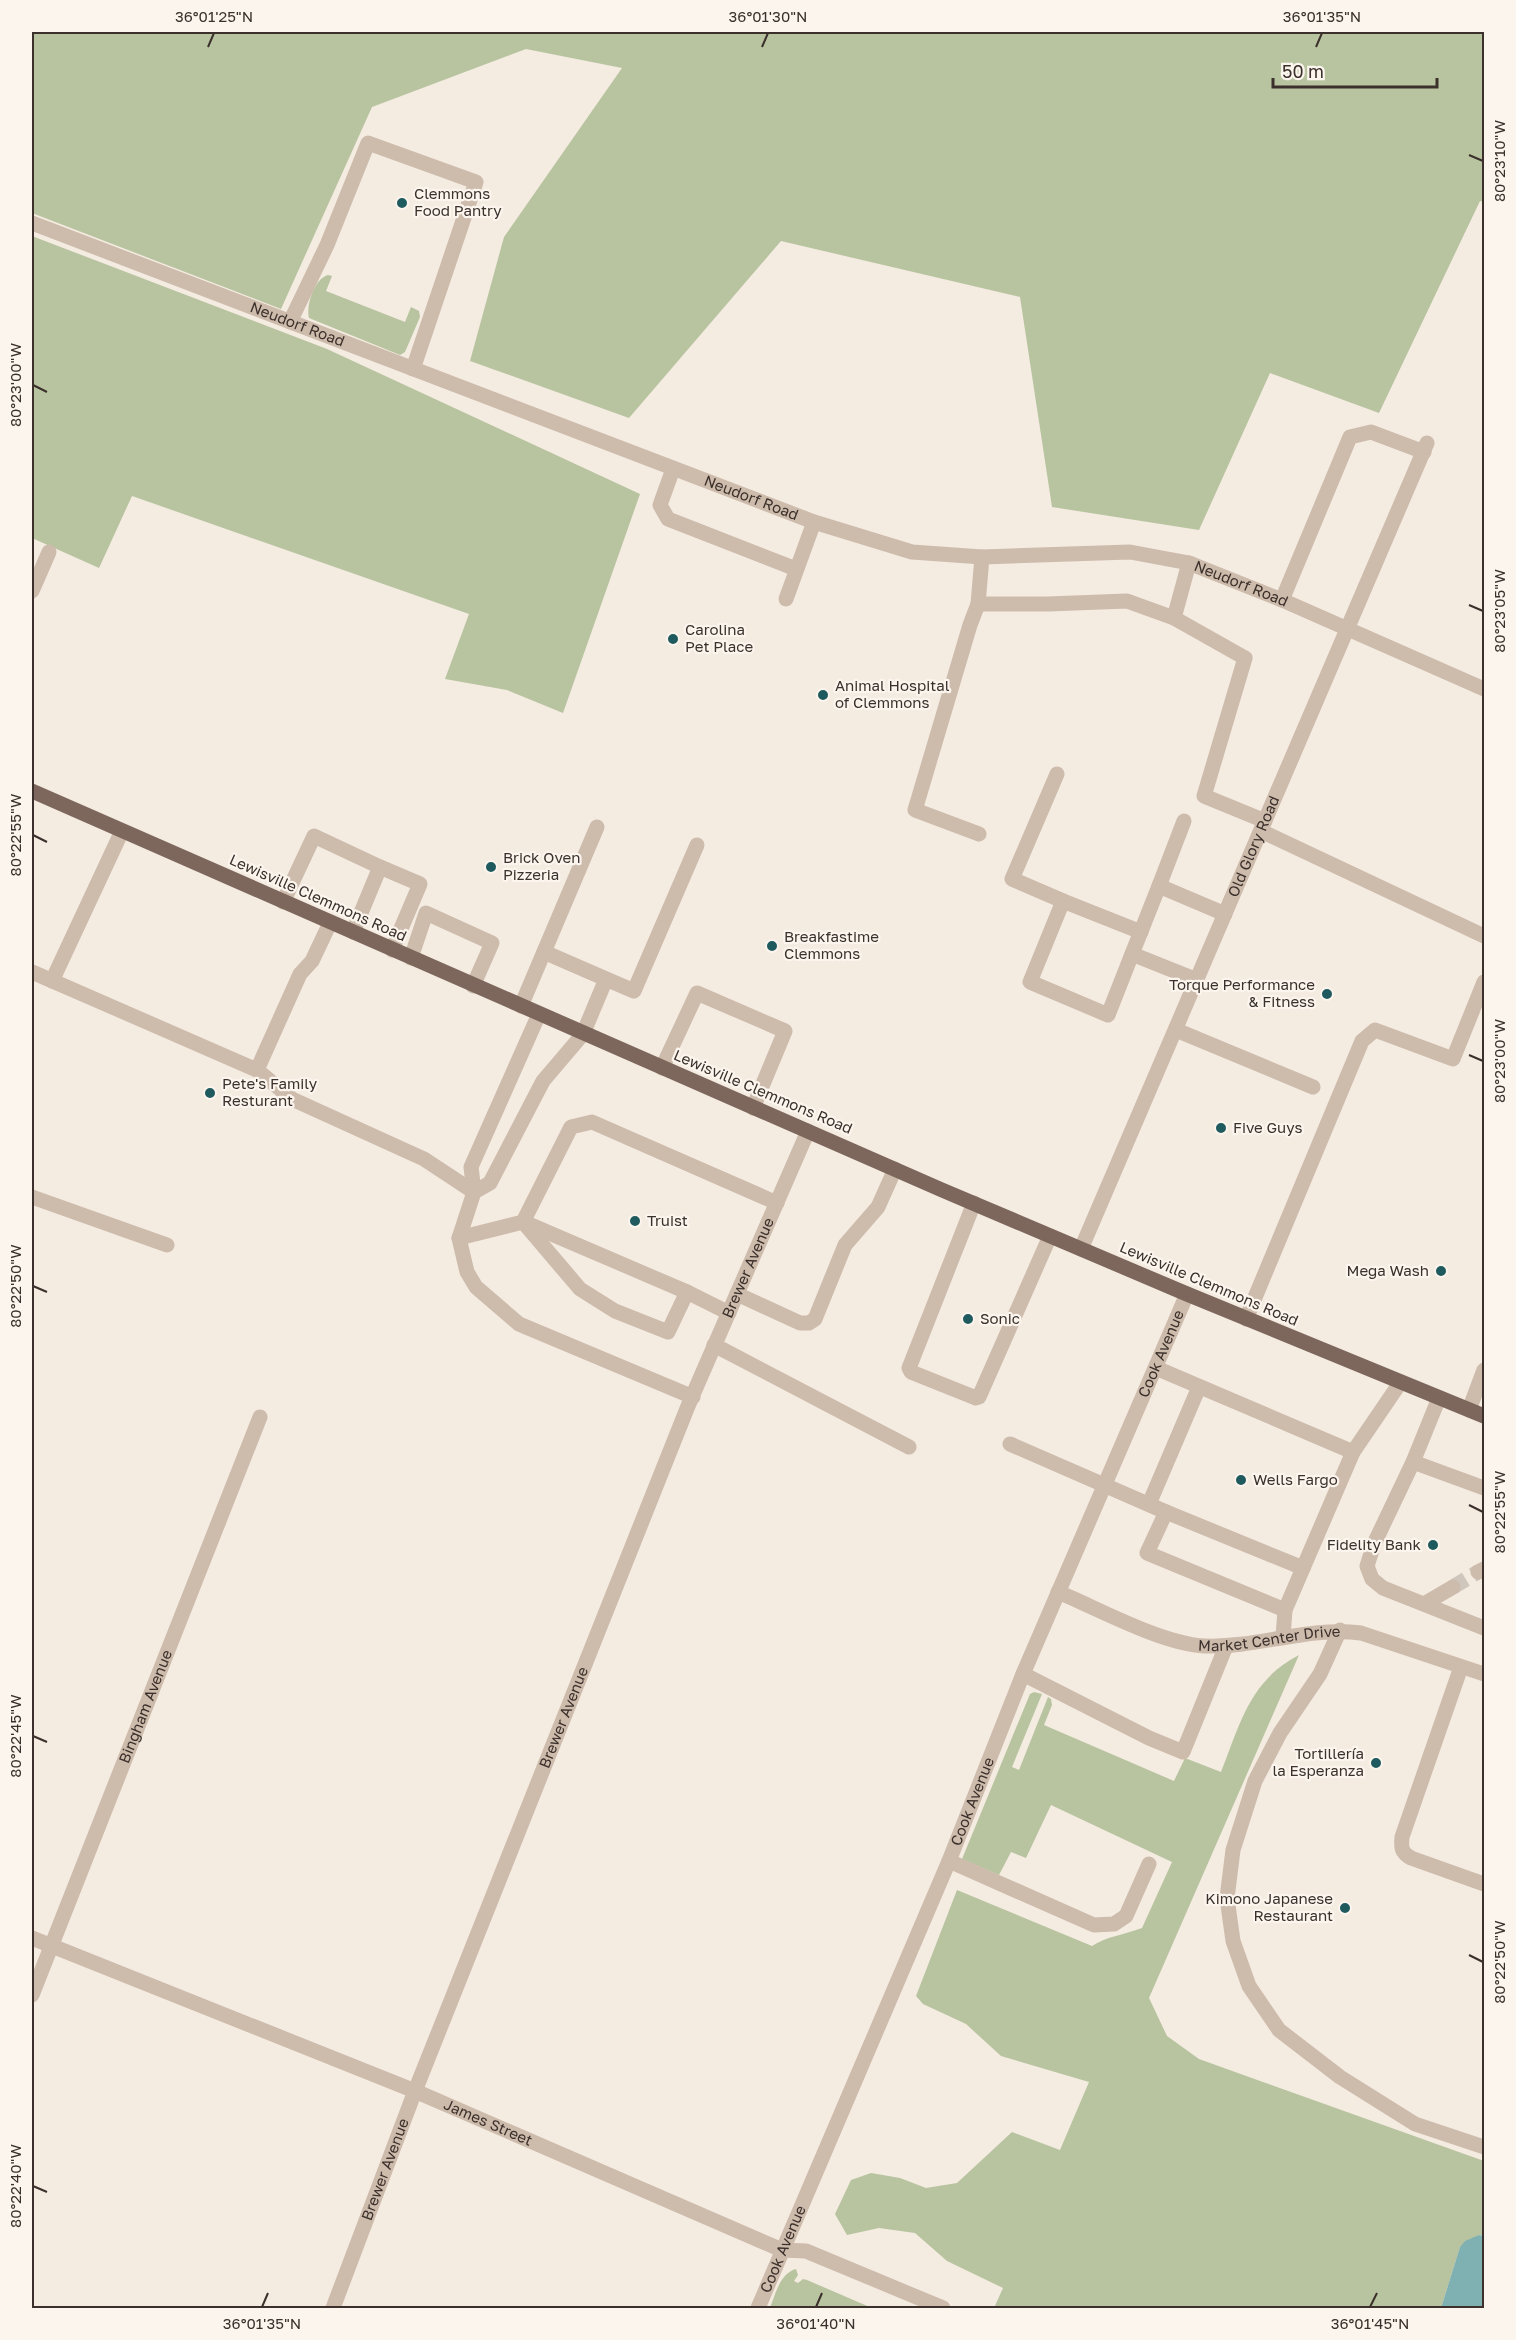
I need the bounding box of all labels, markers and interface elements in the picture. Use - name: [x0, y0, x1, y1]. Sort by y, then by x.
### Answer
- text: 36°01'25"N: [175, 7, 253, 25]
- text: 36°01'30"N: [729, 7, 807, 25]
- text: 36°01'35"N: [1283, 7, 1361, 25]
- scale bar: [1273, 51, 1436, 89]
- text: 50 m: [1282, 60, 1324, 82]
- text: 80°23'10"W: [1490, 120, 1508, 202]
- place label: Clemmons Food Pantry: [414, 184, 502, 219]
- marker: Clemmons Food Pantry: [395, 196, 409, 210]
- street label: Neudorf Road: [248, 297, 347, 350]
- text: 80°23'00"W: [6, 343, 24, 427]
- street label: Neudorf Road: [702, 471, 801, 523]
- street label: Neudorf Road: [1192, 556, 1291, 610]
- text: 80°23'05"W: [1490, 569, 1508, 653]
- place label: Carolina Pet Place: [685, 620, 753, 655]
- marker: Carolina Pet Place: [666, 632, 680, 646]
- place label: Animal Hospital of Clemmons: [835, 676, 950, 711]
- marker: Animal Hospital of Clemmons: [816, 688, 830, 702]
- street label: Old Glory Road: [1223, 793, 1282, 899]
- text: 80°22'55"W: [6, 794, 24, 876]
- place label: Brick Oven Pizzeria: [503, 848, 580, 883]
- street label: Lewisville Clemmons Road: [227, 850, 410, 944]
- marker: Brick Oven Pizzeria: [484, 860, 498, 874]
- place label: Breakfastime Clemmons: [784, 927, 879, 962]
- marker: Breakfastime Clemmons: [765, 939, 779, 953]
- place label: Torque Performance & Fitness: [1169, 975, 1315, 1010]
- marker: Torque Performance & Fitness: [1320, 987, 1334, 1001]
- text: 80°23'00"W: [1490, 1019, 1508, 1103]
- street label: Lewisville Clemmons Road: [671, 1045, 855, 1137]
- place label: Pete's Family Resturant: [222, 1074, 318, 1109]
- marker: Pete's Family Resturant: [203, 1086, 217, 1100]
- place label: Five Guys: [1233, 1118, 1303, 1136]
- marker: Five Guys: [1214, 1121, 1228, 1135]
- place label: Truist: [647, 1211, 688, 1229]
- marker: Truist: [628, 1214, 642, 1228]
- street label: Brewer Avenue: [718, 1214, 777, 1320]
- street label: Lewisville Clemmons Road: [1117, 1237, 1301, 1329]
- text: 80°22'50"W: [6, 1244, 24, 1328]
- place label: Mega Wash: [1346, 1261, 1429, 1279]
- marker: Mega Wash: [1434, 1264, 1448, 1278]
- street label: Cook Avenue: [1134, 1307, 1187, 1400]
- place label: Sonic: [980, 1309, 1020, 1327]
- marker: Sonic: [961, 1312, 975, 1326]
- place label: Wells Fargo: [1253, 1470, 1338, 1488]
- text: 80°22'55"W: [1490, 1471, 1508, 1553]
- marker: Wells Fargo: [1234, 1473, 1248, 1487]
- place label: Fidelity Bank: [1327, 1535, 1422, 1553]
- marker: Fidelity Bank: [1426, 1538, 1440, 1552]
- street label: Market Center Drive: [1198, 1622, 1341, 1654]
- street label: Bingham Avenue: [114, 1647, 175, 1766]
- street label: Brewer Avenue: [535, 1664, 591, 1771]
- text: 80°22'45"W: [6, 1694, 24, 1778]
- place label: Tortillería la Esperanza: [1272, 1744, 1364, 1779]
- street label: Cook Avenue: [946, 1754, 997, 1848]
- marker: Tortillería la Esperanza: [1369, 1756, 1383, 1770]
- place label: Kimono Japanese Restaurant: [1205, 1889, 1333, 1924]
- marker: Kimono Japanese Restaurant: [1338, 1901, 1352, 1915]
- text: 80°22'50"W: [1490, 1920, 1508, 2004]
- street label: James Street: [441, 2095, 536, 2149]
- street label: Brewer Avenue: [357, 2115, 412, 2223]
- text: 80°22'40"W: [6, 2144, 24, 2228]
- street label: Cook Avenue: [756, 2202, 809, 2295]
- text: 36°01'35"N: [223, 2314, 301, 2332]
- text: 36°01'40"N: [776, 2314, 856, 2332]
- text: 36°01'45"N: [1331, 2314, 1409, 2332]

